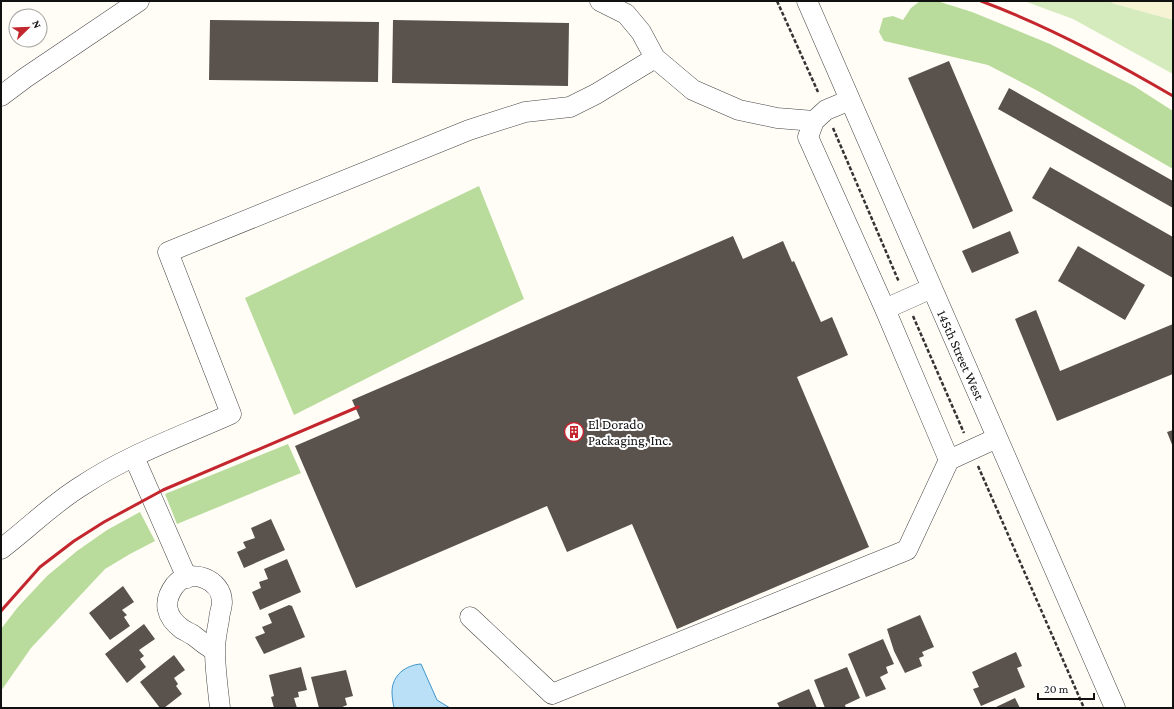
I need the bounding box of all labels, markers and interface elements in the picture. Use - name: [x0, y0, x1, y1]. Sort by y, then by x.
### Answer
- north arrow: [8, 8, 48, 48]
- text: N: [30, 18, 44, 30]
- street label: 145th Street West: [934, 307, 988, 403]
- place label: El Dorado Packaging, Inc.: [588, 416, 671, 448]
- building icon: El Dorado Packaging, Inc.: [563, 421, 585, 443]
- scale bar: [1038, 675, 1094, 701]
- text: 20 m: [1044, 682, 1069, 696]

